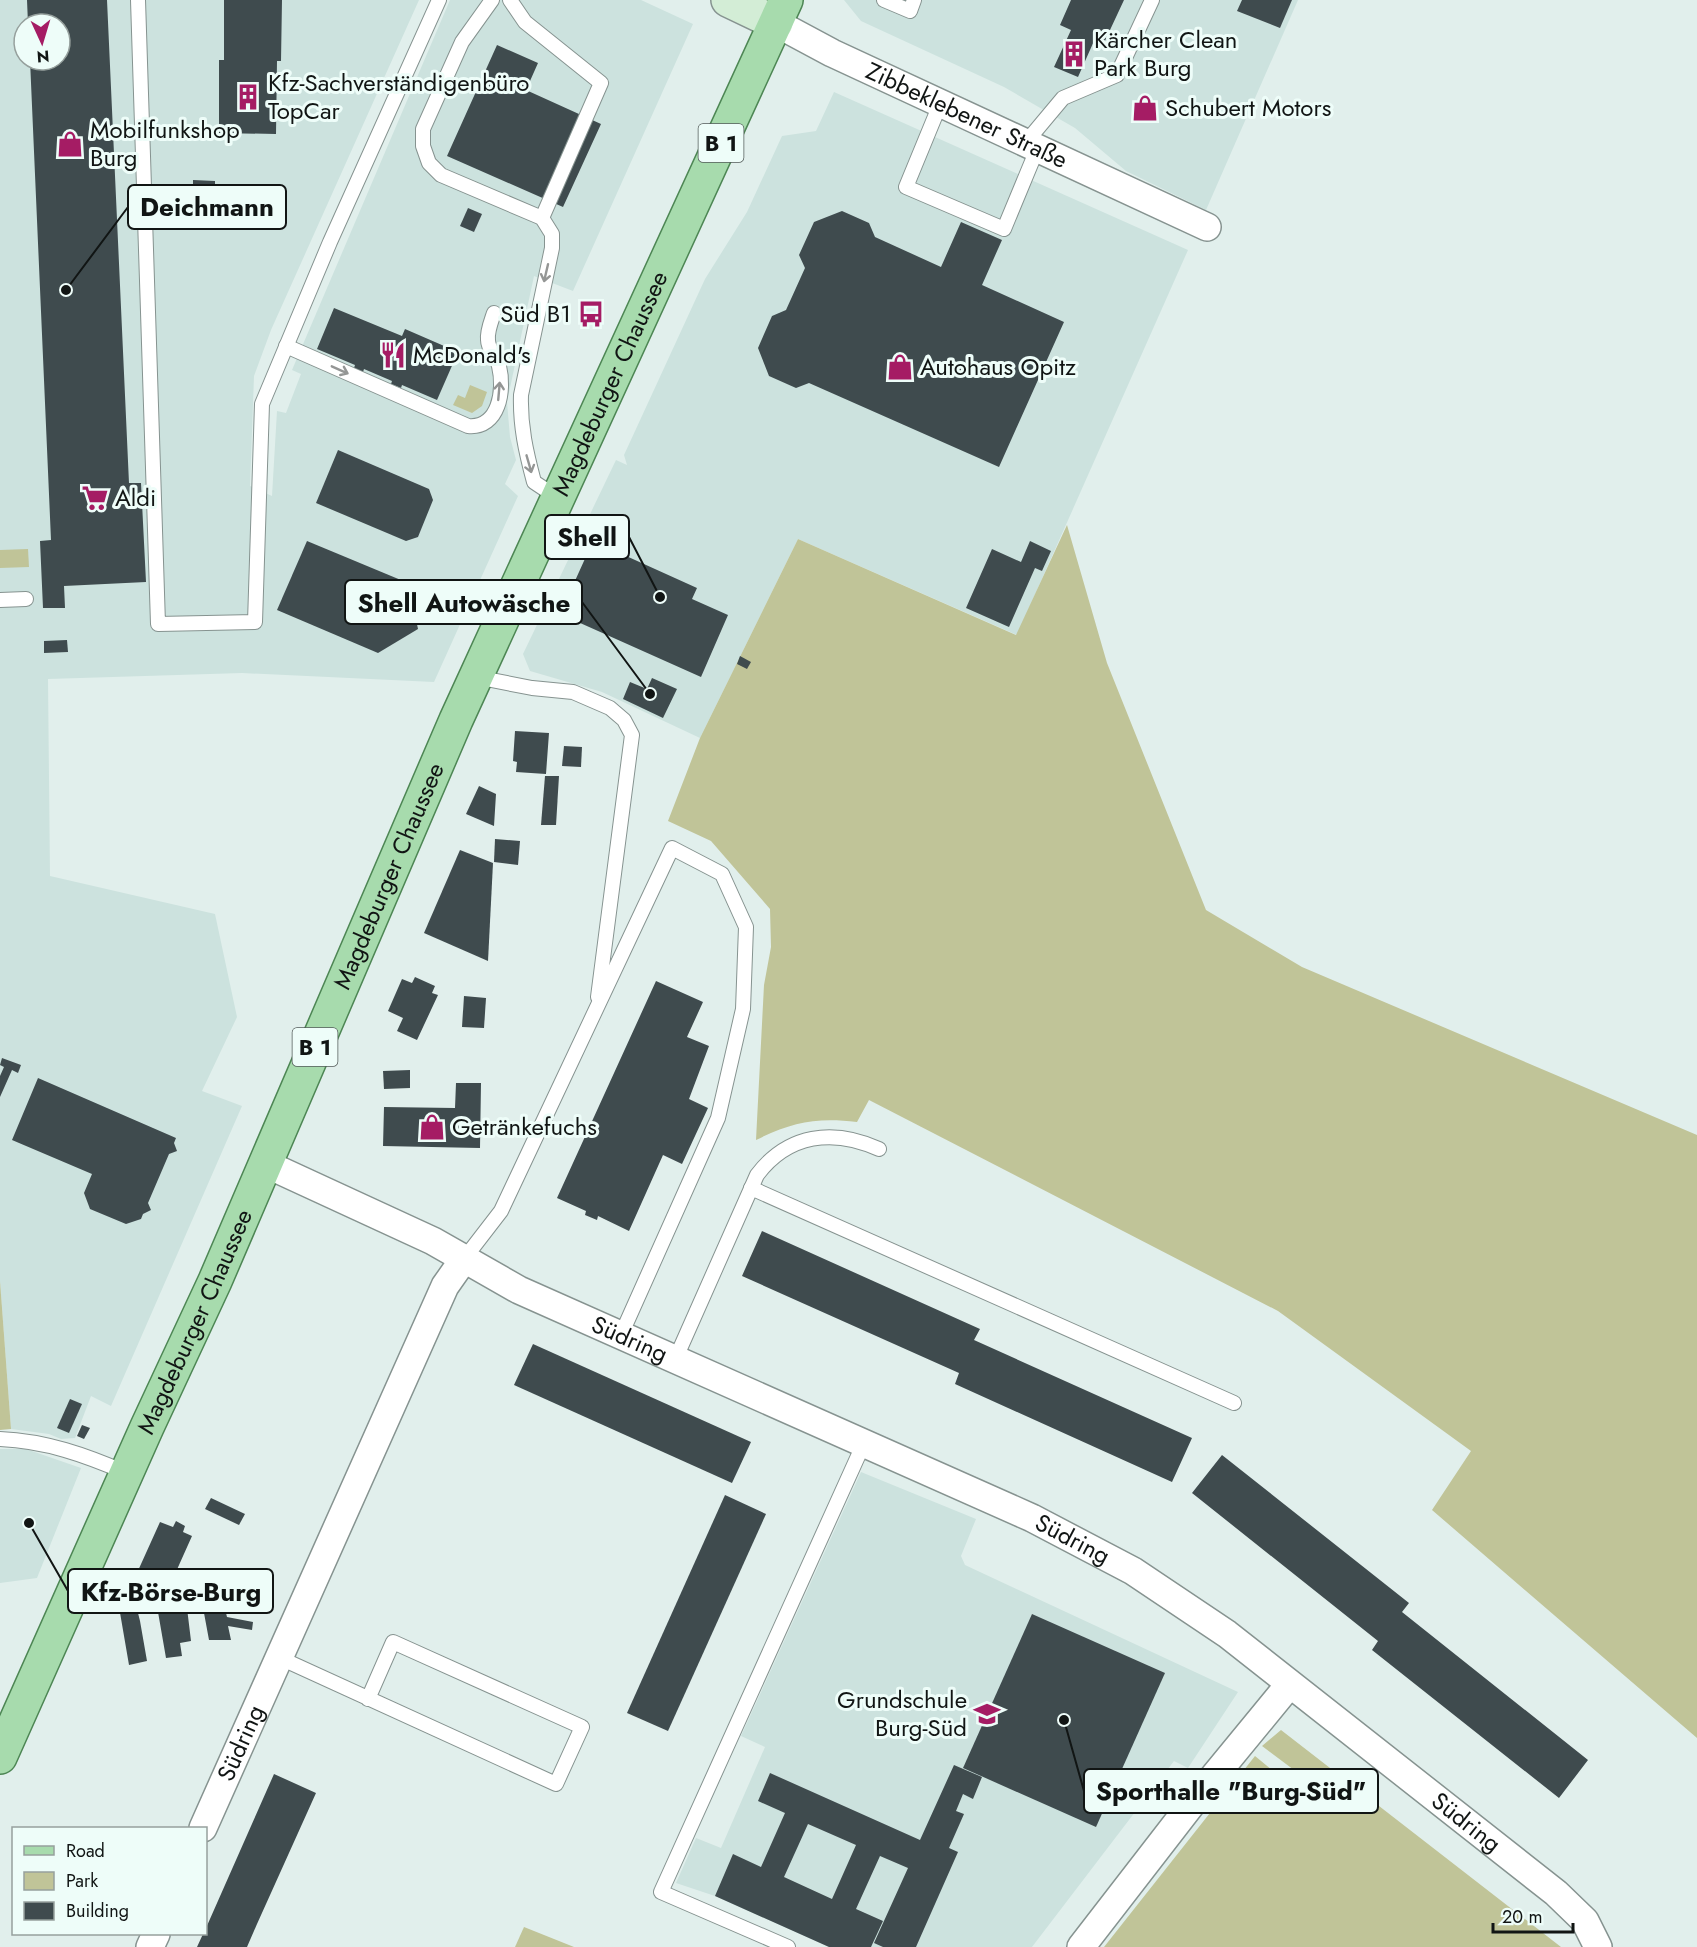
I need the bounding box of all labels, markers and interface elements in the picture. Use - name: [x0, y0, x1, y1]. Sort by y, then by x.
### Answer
- north arrow: [12, 12, 72, 72]
- place label: Kärcher Clean Park Burg: [1094, 22, 1237, 85]
- building icon: Kärcher Clean Park Burg: [1059, 39, 1089, 69]
- text: N: [36, 45, 50, 68]
- street label: Zibbeklebener Straße: [860, 53, 1073, 177]
- place label: Kfz-Sachverständigenbüro TopCar: [268, 65, 529, 128]
- building icon: Kfz-Sachverständigenbüro TopCar: [233, 82, 263, 112]
- place label: Schubert Motors: [1165, 90, 1331, 125]
- shop icon: Schubert Motors: [1130, 93, 1160, 123]
- place label: Mobilfunkshop Burg: [90, 112, 240, 175]
- road number: B 1: [698, 124, 744, 162]
- shop icon: Mobilfunkshop Burg: [55, 129, 85, 159]
- callout: Deichmann: [128, 185, 286, 229]
- text: Deichmann: [140, 188, 274, 226]
- one-way arrow: [540, 263, 552, 282]
- street label: Magdeburger Chaussee: [543, 265, 676, 501]
- place label: Süd B1: [500, 296, 571, 331]
- bus stop icon: Süd B1: [576, 299, 606, 329]
- place label: McDonald's: [413, 337, 531, 372]
- restaurant icon: McDonald's: [378, 340, 408, 370]
- place label: Autohaus Opitz: [920, 349, 1076, 384]
- shop icon: Autohaus Opitz: [885, 352, 915, 382]
- one-way arrow: [330, 365, 349, 376]
- one-way arrow: [494, 382, 505, 402]
- one-way arrow: [524, 454, 535, 473]
- place label: Aldi: [115, 480, 156, 515]
- supermarket icon: Aldi: [80, 483, 110, 513]
- callout: Shell: [545, 515, 629, 559]
- text: Shell: [557, 518, 617, 556]
- callout: Shell Autowäsche: [345, 580, 582, 624]
- text: Shell Autowäsche: [358, 584, 571, 622]
- street label: Magdeburger Chaussee: [324, 757, 453, 995]
- road number: B 1: [292, 1028, 338, 1066]
- place label: Getränkefuchs: [452, 1109, 597, 1144]
- shop icon: Getränkefuchs: [417, 1112, 447, 1142]
- street label: Magdeburger Chaussee: [128, 1204, 261, 1440]
- street label: Südring: [586, 1306, 674, 1371]
- street label: Südring: [1029, 1505, 1116, 1573]
- callout: Kfz-Börse-Burg: [68, 1569, 273, 1613]
- text: Kfz-Börse-Burg: [81, 1573, 261, 1611]
- place label: Grundschule Burg-Süd: [837, 1682, 967, 1745]
- street label: Südring: [208, 1699, 273, 1787]
- school or university icon: Grundschule Burg-Süd: [972, 1699, 1002, 1729]
- callout: Sporthalle "Burg-Süd": [1084, 1769, 1378, 1813]
- text: Sporthalle "Burg-Süd": [1096, 1772, 1366, 1810]
- street label: Südring: [1424, 1783, 1509, 1861]
- legend: [12, 1827, 207, 1935]
- text: Road: [66, 1838, 105, 1864]
- text: Park: [66, 1868, 98, 1894]
- scale bar: [1493, 1896, 1572, 1934]
- text: Building: [66, 1898, 129, 1924]
- text: 20 m: [1502, 1904, 1542, 1930]

